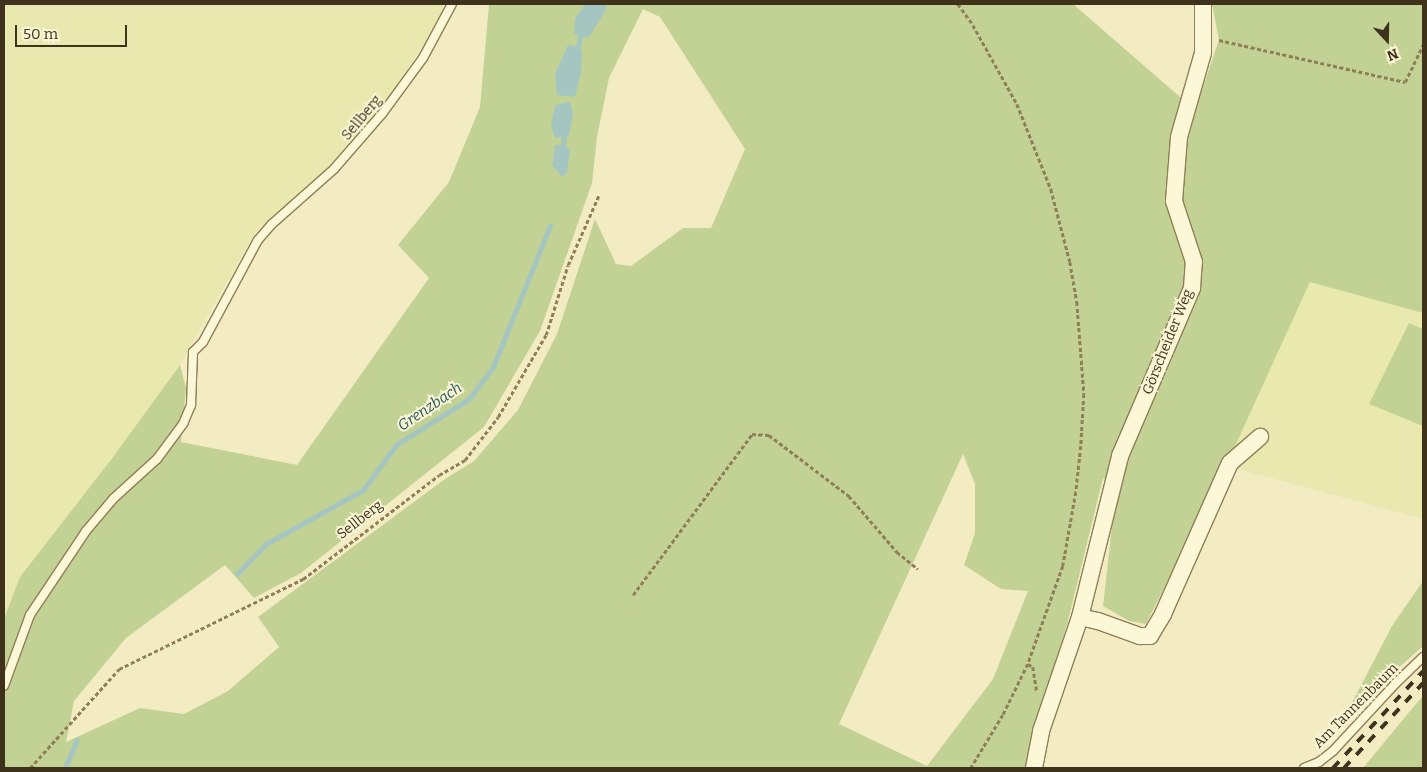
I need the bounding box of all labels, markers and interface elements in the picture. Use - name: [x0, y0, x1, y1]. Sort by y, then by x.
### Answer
- scale bar: [18, 15, 130, 47]
- north arrow: [1362, 15, 1412, 65]
- text: 50 m: [23, 25, 58, 43]
- text: N: [1384, 45, 1401, 64]
- street label: Sellberg: [338, 92, 386, 144]
- street label: Görscheider Weg: [1139, 287, 1197, 397]
- water label: Grenzbach: [395, 379, 465, 435]
- street label: Sellberg: [334, 497, 386, 543]
- street label: Am Tannenbaum: [1310, 660, 1402, 752]

